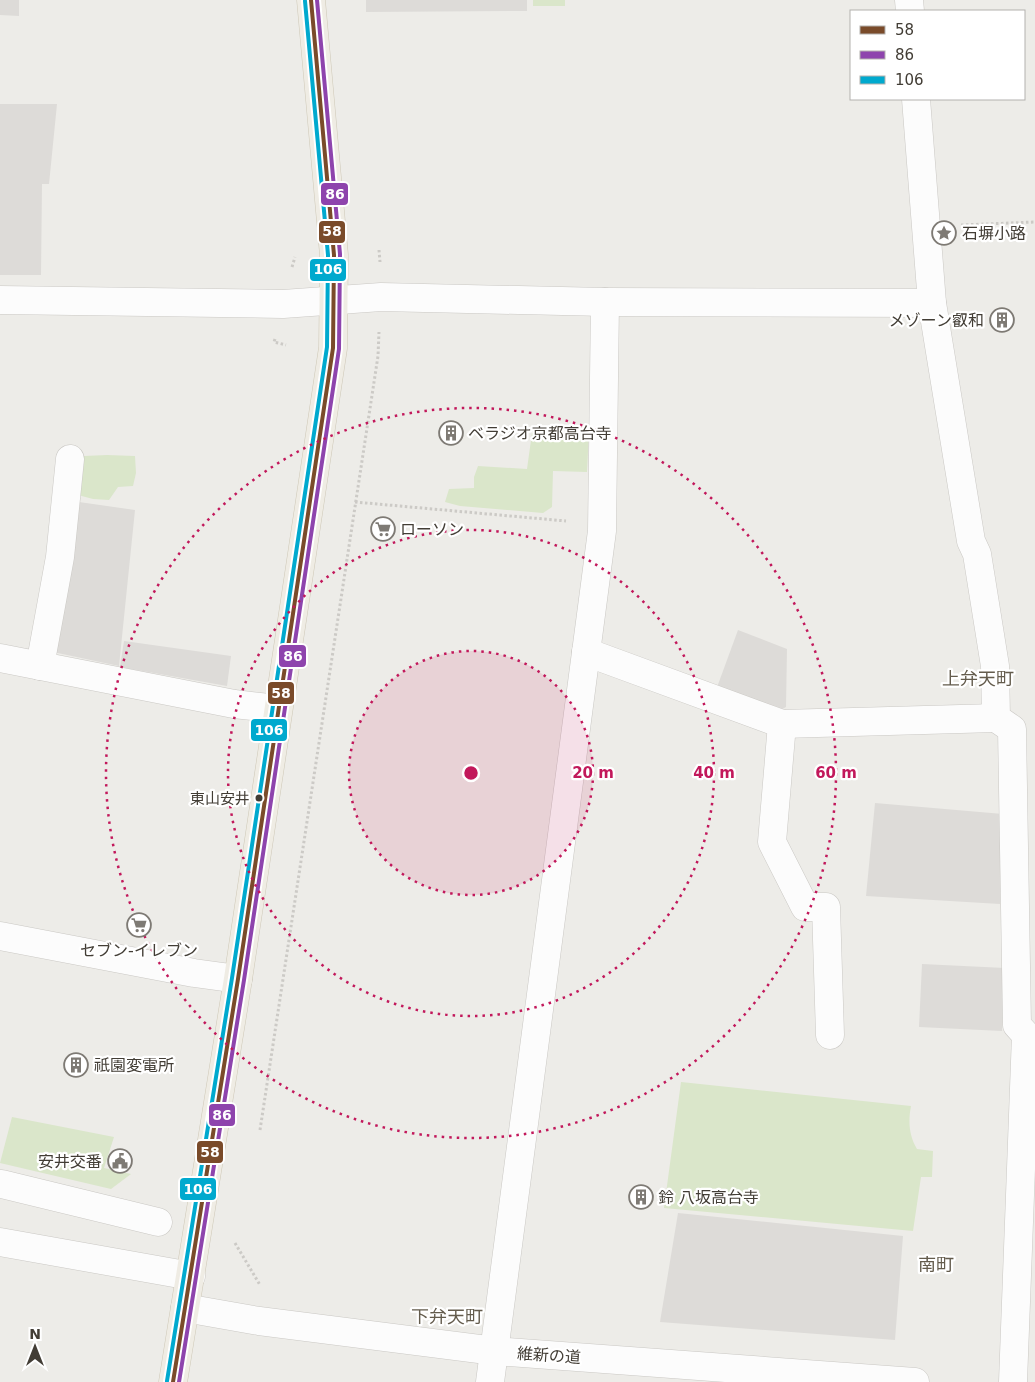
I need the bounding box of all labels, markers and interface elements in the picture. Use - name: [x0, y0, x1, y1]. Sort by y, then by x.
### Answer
- legend: [850, 10, 1025, 100]
- text: 58: [895, 21, 914, 39]
- text: 86: [895, 46, 914, 64]
- text: 106: [895, 71, 924, 89]
- line badge: 86: [320, 182, 349, 206]
- text: 86: [325, 186, 345, 202]
- line badge: 58: [318, 220, 346, 244]
- place icon: 石塀小路: [931, 220, 957, 246]
- text: 58: [322, 223, 342, 239]
- place label: 石塀小路: [962, 224, 1026, 243]
- line badge: 106: [309, 258, 347, 282]
- text: 106: [313, 261, 343, 277]
- building icon: メゾーン叡和: [989, 307, 1015, 333]
- place label: メゾーン叡和: [889, 311, 984, 330]
- building icon: ベラジオ京都高台寺: [438, 420, 464, 446]
- place label: ベラジオ京都高台寺: [468, 424, 612, 443]
- supermarket icon: ローソン: [370, 516, 396, 542]
- place label: ローソン: [400, 520, 464, 539]
- line badge: 86: [278, 644, 307, 668]
- text: 86: [283, 648, 303, 664]
- district label: 上弁天町: [942, 668, 1014, 689]
- line badge: 58: [267, 681, 295, 705]
- text: 58: [271, 685, 291, 701]
- line badge: 106: [250, 718, 288, 742]
- text: 106: [254, 722, 284, 738]
- centre of rings: [462, 764, 480, 782]
- text: 20 m: [572, 764, 614, 782]
- text: 40 m: [693, 764, 735, 782]
- text: 60 m: [815, 764, 857, 782]
- place label: 東山安井: [190, 790, 250, 808]
- marker: 東山安井: [254, 793, 264, 803]
- supermarket icon: セブン-イレブン: [126, 912, 152, 938]
- place label: セブン-イレブン: [80, 941, 198, 960]
- building icon: 祇園変電所: [63, 1052, 89, 1078]
- place label: 祇園変電所: [94, 1056, 174, 1075]
- line badge: 86: [208, 1103, 236, 1127]
- text: 86: [212, 1107, 232, 1123]
- line badge: 58: [196, 1140, 224, 1164]
- text: 58: [200, 1144, 220, 1160]
- public building icon: 安井交番: [107, 1148, 133, 1174]
- place label: 安井交番: [38, 1152, 102, 1171]
- line badge: 106: [179, 1177, 217, 1201]
- text: 106: [183, 1181, 213, 1197]
- building icon: 鈴 八坂高台寺: [628, 1184, 654, 1210]
- place label: 鈴 八坂高台寺: [658, 1188, 759, 1207]
- district label: 南町: [918, 1254, 954, 1275]
- district label: 下弁天町: [411, 1306, 483, 1327]
- north arrow: [10, 1322, 60, 1372]
- text: N: [29, 1326, 41, 1342]
- street label: 維新の道: [516, 1344, 582, 1367]

